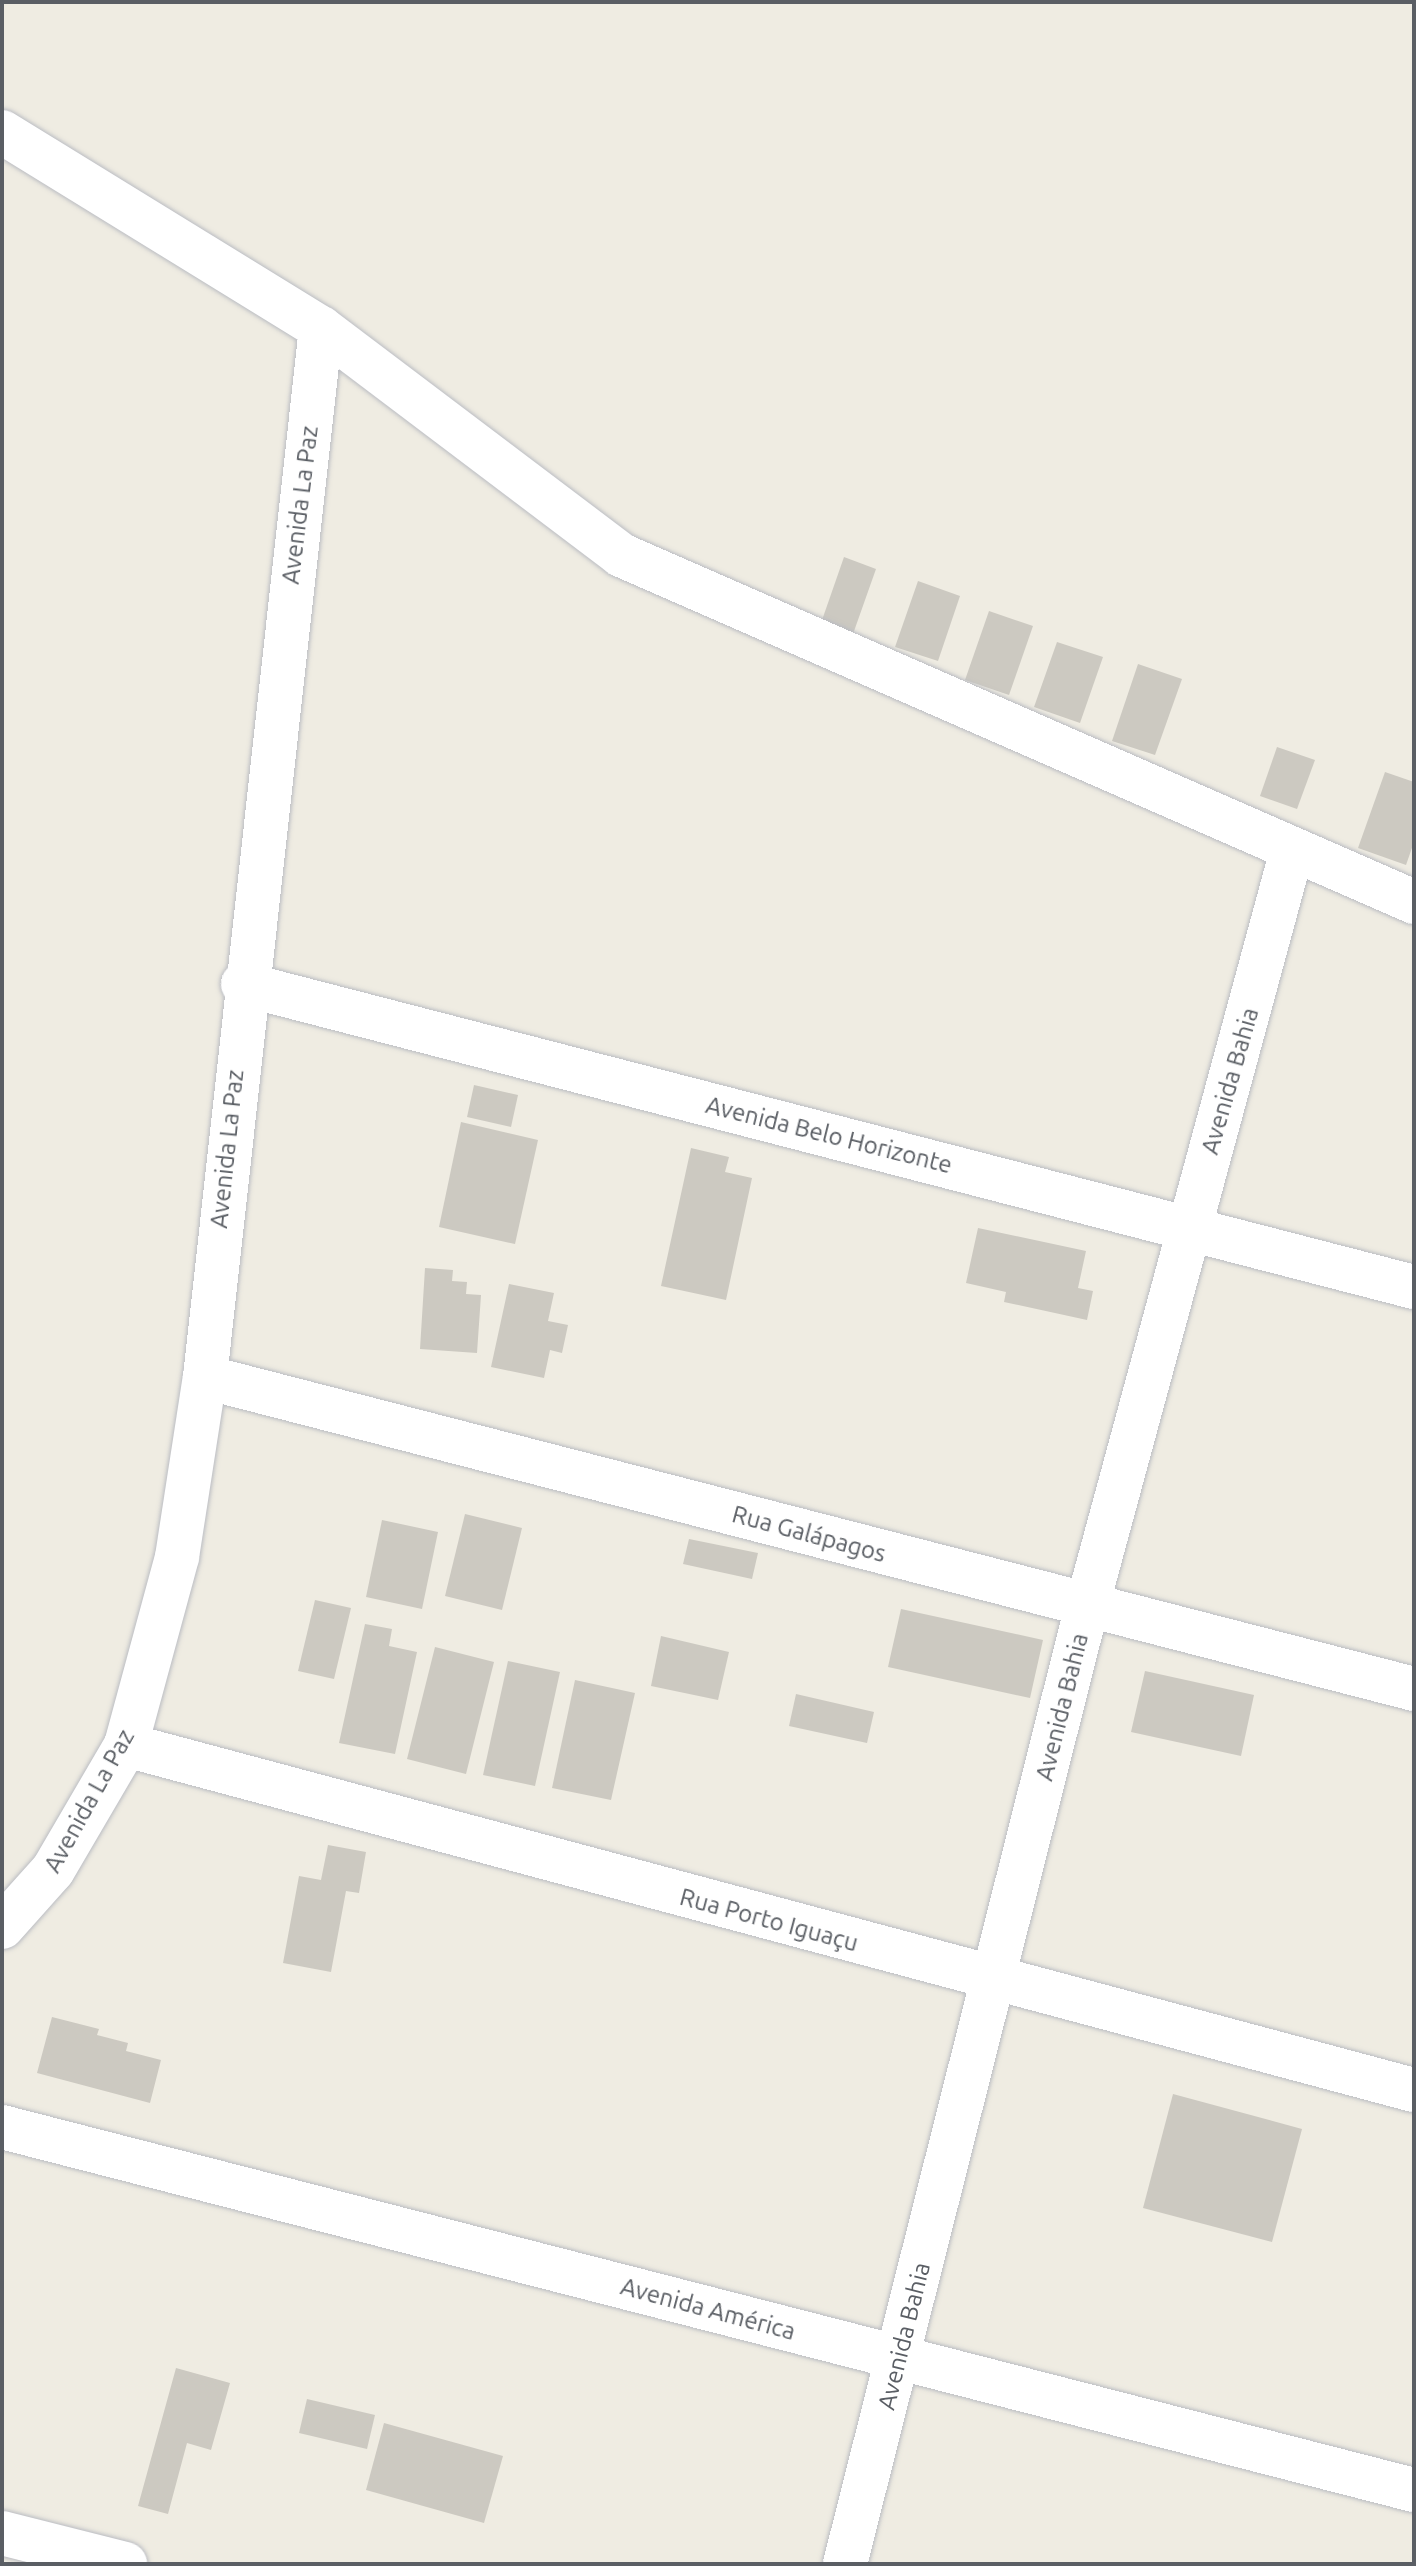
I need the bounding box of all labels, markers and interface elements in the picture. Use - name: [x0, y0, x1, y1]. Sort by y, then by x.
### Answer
- street label: Avenida La Paz: [276, 424, 324, 586]
- street label: Avenida Bahia: [1195, 1004, 1265, 1158]
- street label: Avenida La Paz: [204, 1068, 250, 1230]
- street label: Avenida Belo Horizonte: [703, 1090, 955, 1180]
- street label: Rua Galápagos: [729, 1500, 889, 1568]
- street label: Avenida Bahia: [1030, 1630, 1094, 1784]
- street label: Avenida La Paz: [38, 1724, 140, 1878]
- street label: Rua Porto Iguaçu: [677, 1882, 861, 1958]
- street label: Avenida Bahia: [872, 2259, 936, 2413]
- street label: Avenida América: [618, 2272, 798, 2346]

